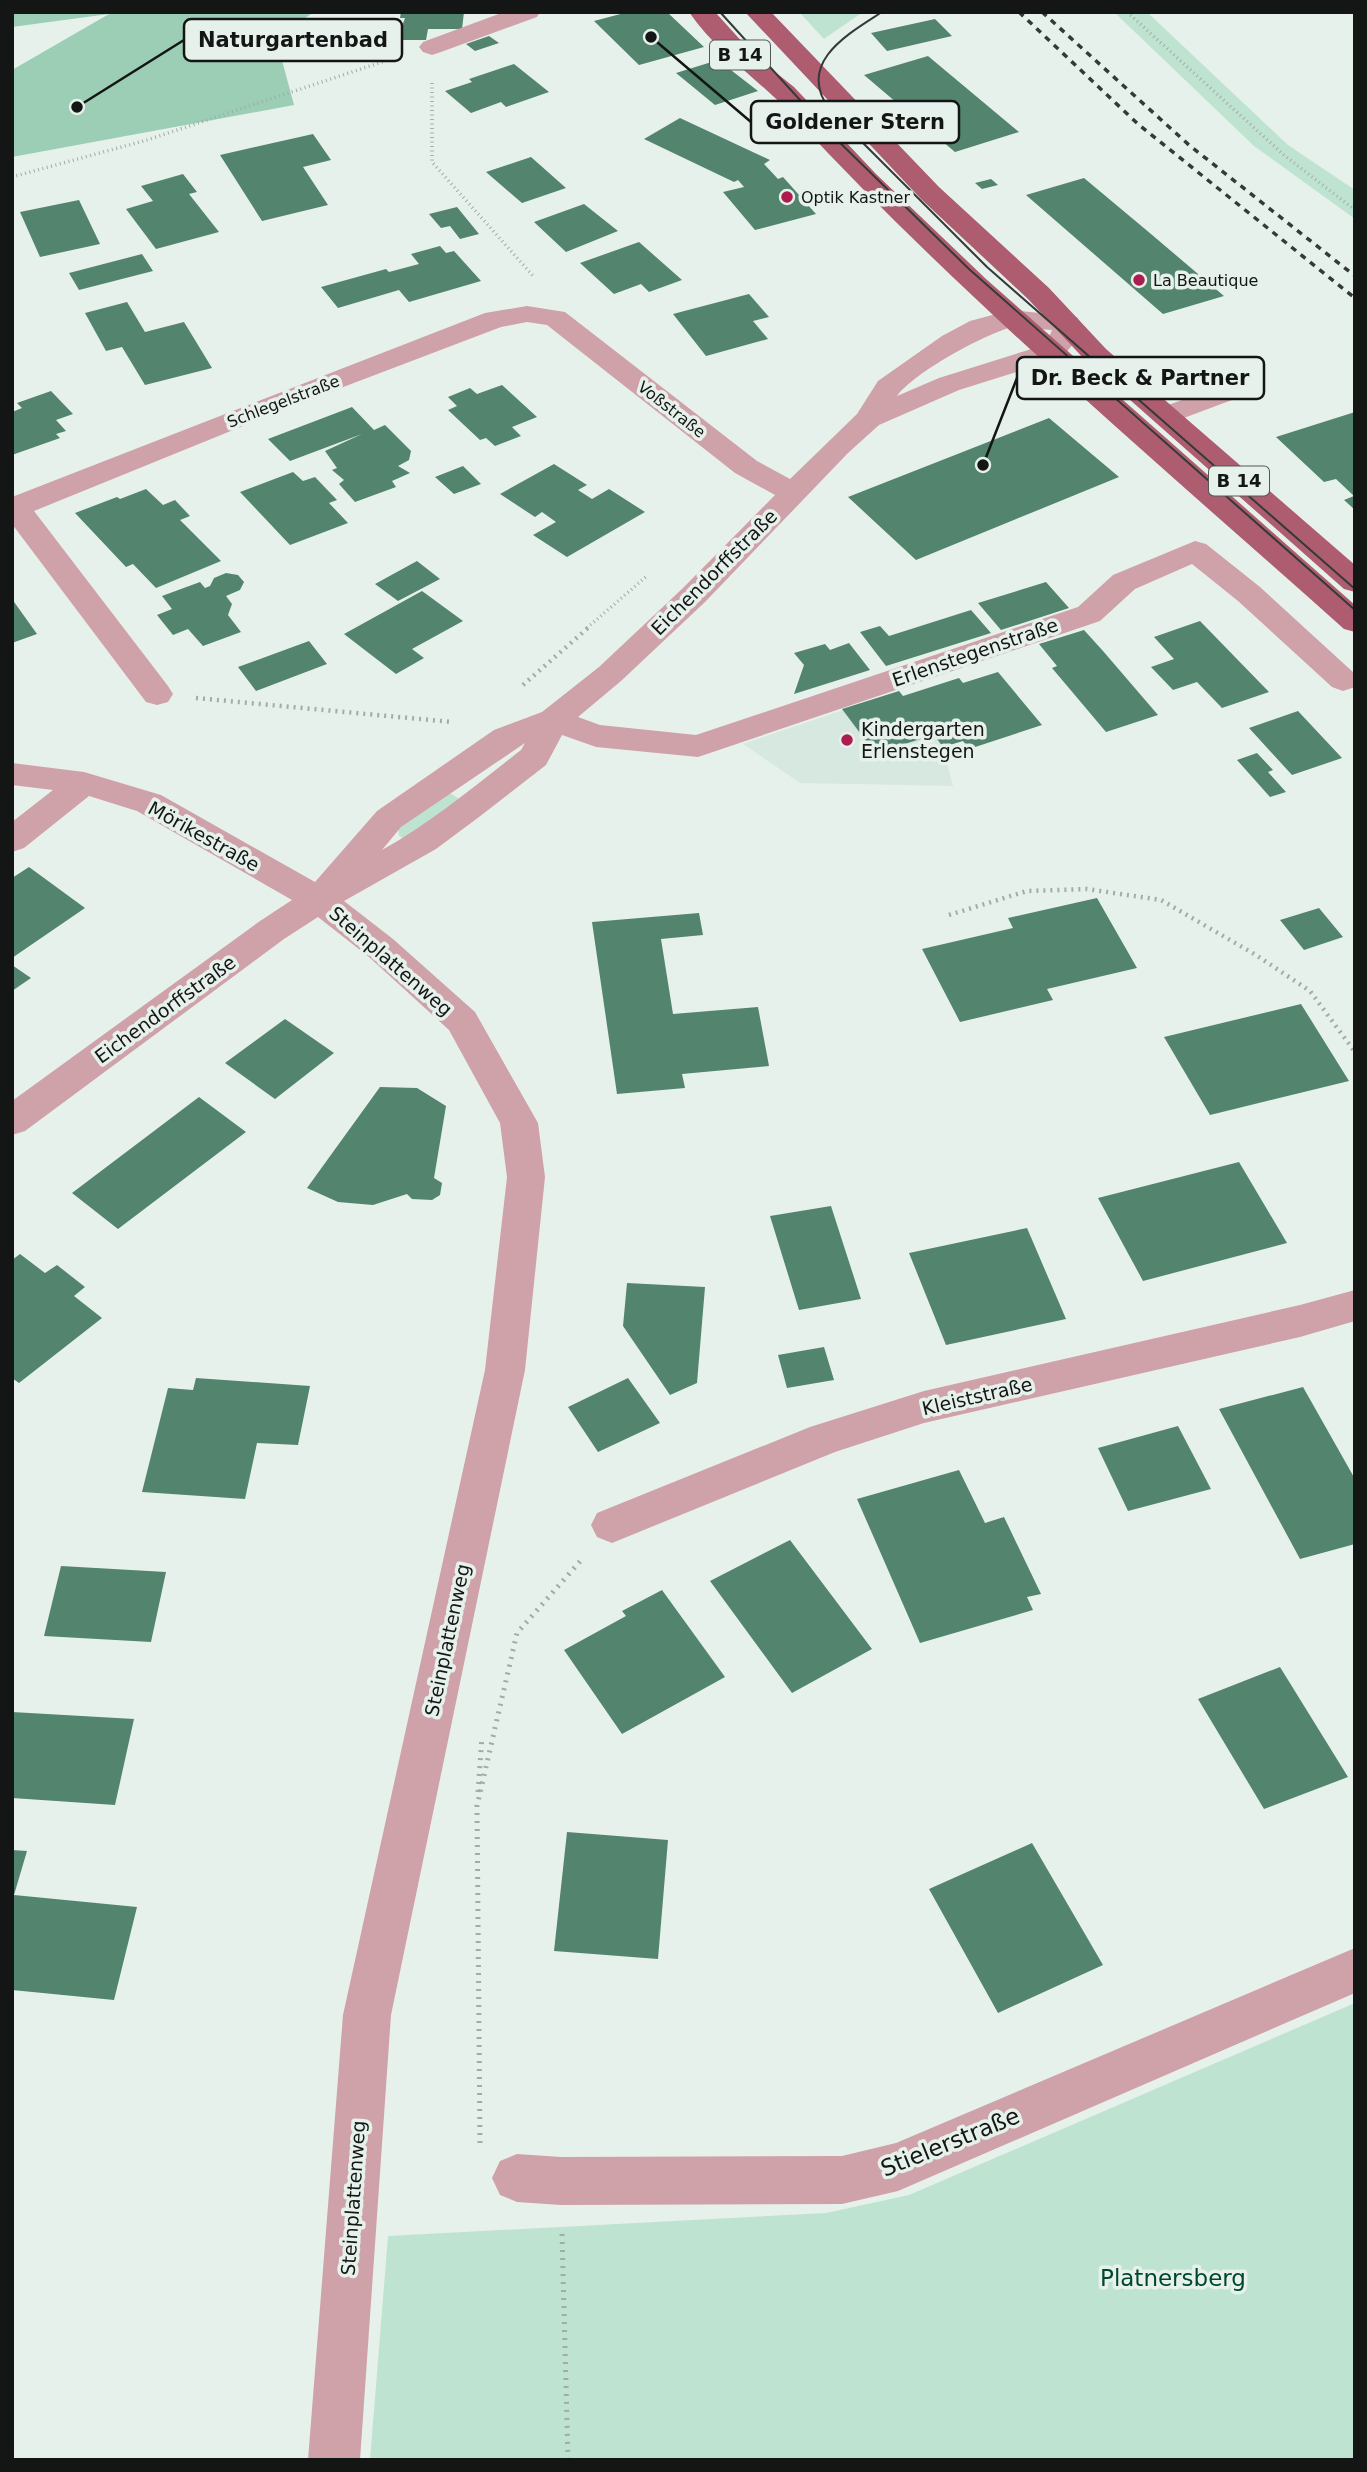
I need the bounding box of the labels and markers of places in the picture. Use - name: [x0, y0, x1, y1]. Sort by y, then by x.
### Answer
- callout: Naturgartenbad: [184, 19, 402, 61]
- callout: Goldener Stern: [751, 101, 959, 143]
- place label: Optik Kastner: [801, 188, 910, 207]
- marker: Optik Kastner: [779, 189, 795, 205]
- place label: La Beautique: [1153, 271, 1258, 290]
- marker: La Beautique: [1131, 272, 1147, 288]
- callout: Dr. Beck & Partner: [1017, 357, 1264, 399]
- place label: Kindergarten Erlenstegen: [861, 718, 985, 762]
- marker: Kindergarten Erlenstegen: [839, 732, 855, 748]

